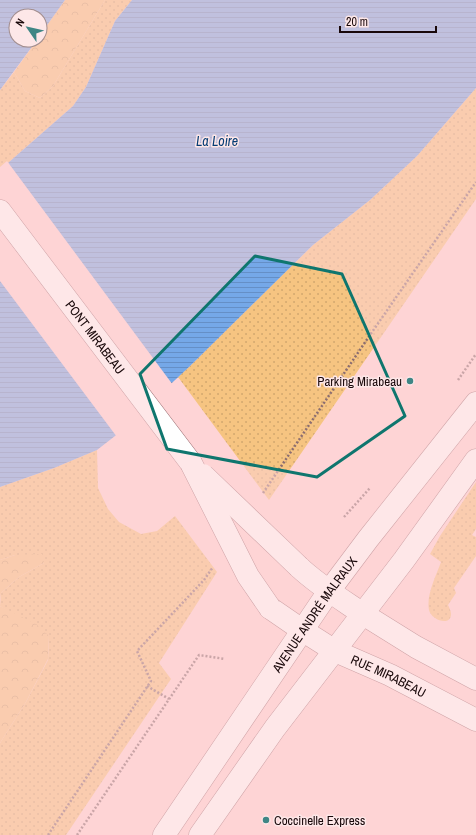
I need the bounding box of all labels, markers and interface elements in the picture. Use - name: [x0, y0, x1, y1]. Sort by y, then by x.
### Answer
- north arrow: [8, 8, 48, 48]
- scale bar: [340, 8, 436, 34]
- text: 20 m: [346, 14, 368, 30]
- text: N: [12, 16, 27, 29]
- water label: La Loire: [196, 132, 238, 150]
- street label: PONT MIRABEAU: [62, 297, 129, 377]
- place label: Parking Mirabeau: [317, 373, 402, 390]
- marker: Parking Mirabeau: [405, 376, 415, 386]
- street label: AVENUE ANDRÉ MALRAUX: [267, 552, 361, 676]
- street label: RUE MIRABEAU: [348, 651, 429, 701]
- place label: Coccinelle Express: [274, 812, 365, 829]
- marker: Coccinelle Express: [261, 815, 271, 825]

